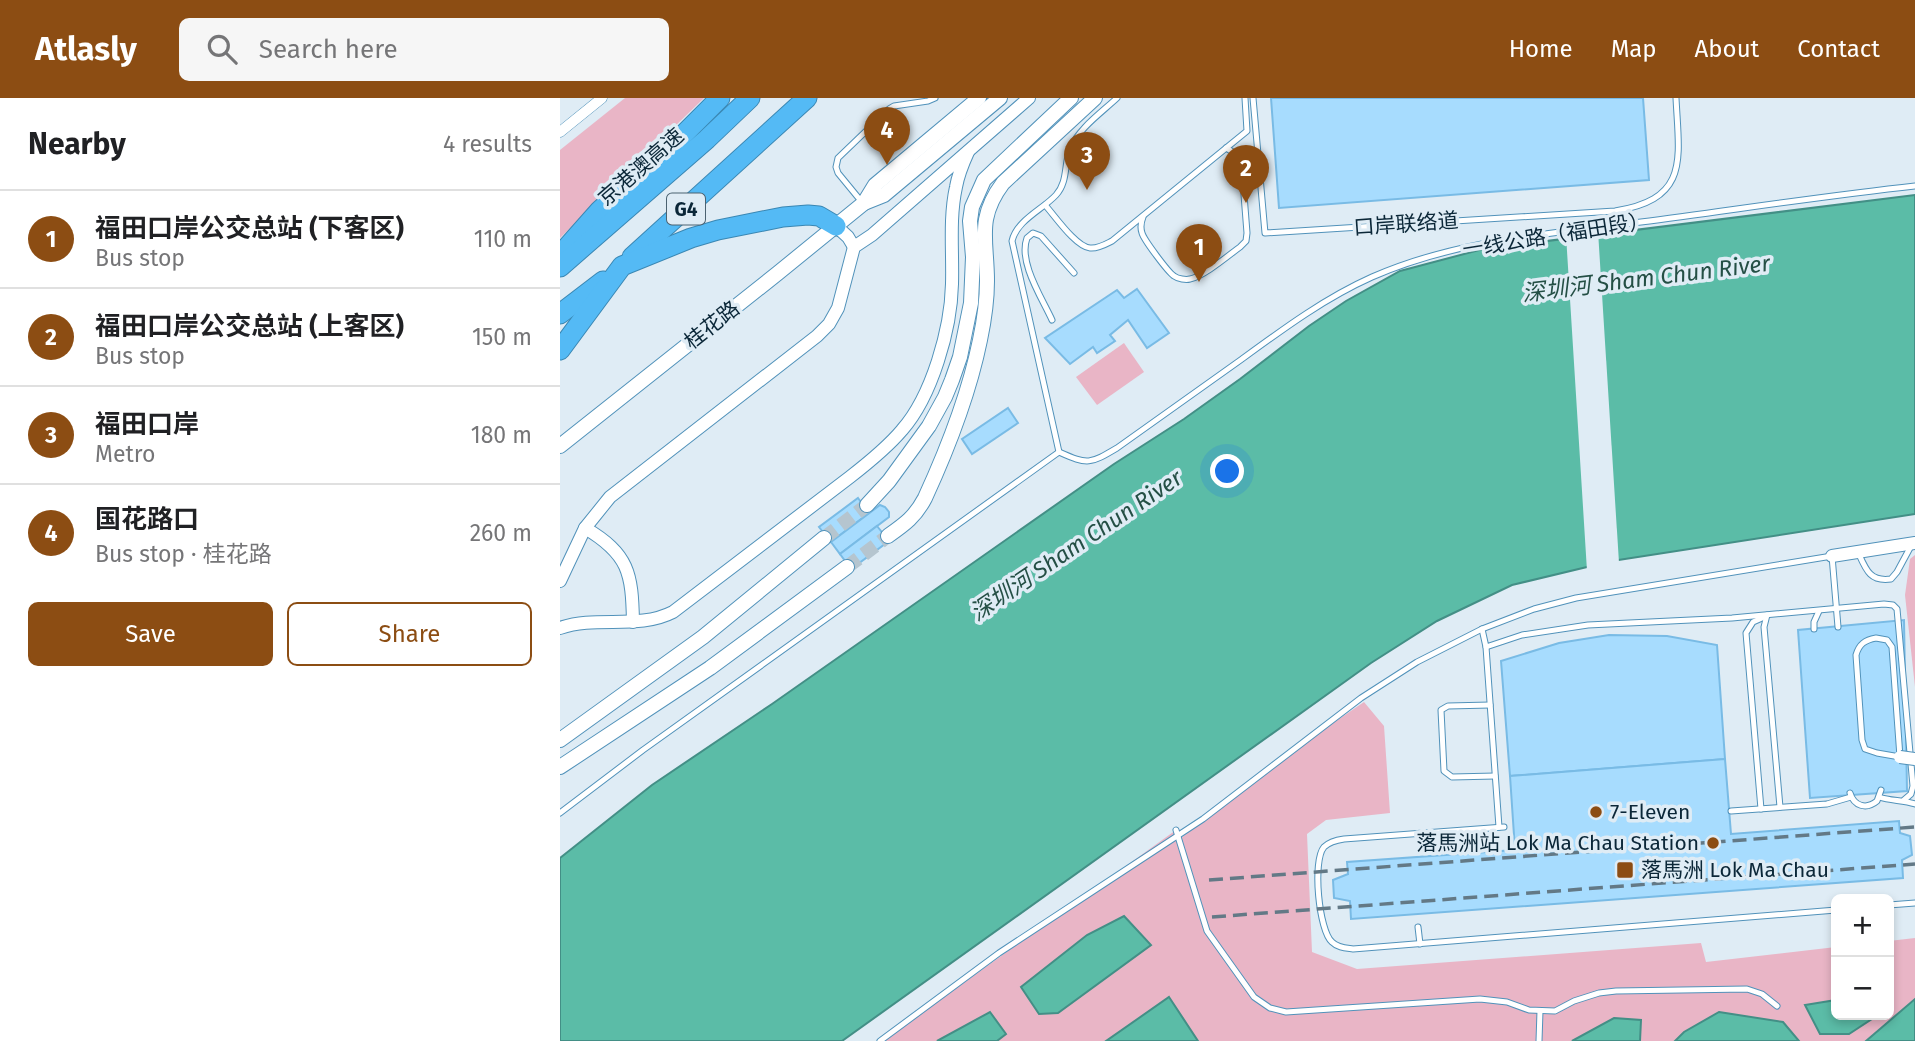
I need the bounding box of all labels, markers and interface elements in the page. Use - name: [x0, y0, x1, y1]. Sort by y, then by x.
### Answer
- search box: [179, 18, 669, 81]
- text: Atlasly: [35, 29, 137, 69]
- icon: search: [203, 30, 241, 68]
- text: Search here: [259, 34, 398, 65]
- text: Home: [1509, 35, 1573, 63]
- text: Map: [1611, 35, 1657, 63]
- text: About: [1695, 35, 1759, 63]
- text: Contact: [1797, 35, 1880, 63]
- pin: 4: [864, 107, 910, 165]
- street label: 京港澳高速: [593, 123, 689, 211]
- text: Nearby: [28, 126, 126, 162]
- text: 4 results: [443, 130, 532, 158]
- pin: 3: [1064, 132, 1110, 190]
- pin: 2: [1223, 145, 1269, 203]
- road number: G4: [667, 194, 705, 225]
- street label: 口岸联络道: [1353, 207, 1459, 241]
- street label: 一线公路（福田段）: [1461, 207, 1651, 263]
- text: 福田口岸公交总站 (下客区): [95, 213, 404, 244]
- pin: 1: [1176, 224, 1222, 282]
- text: 1: [46, 225, 56, 253]
- text: 110 m: [474, 225, 532, 253]
- text: Bus stop: [95, 244, 185, 272]
- water label: 深圳河 Sham Chun River: [1520, 249, 1773, 307]
- street label: 桂花路: [679, 295, 745, 355]
- text: 福田口岸公交总站 (上客区): [95, 311, 404, 342]
- text: 2: [45, 323, 57, 351]
- text: 150 m: [472, 323, 532, 351]
- text: Bus stop: [95, 342, 185, 370]
- text: 福田口岸: [95, 409, 199, 440]
- text: 3: [45, 421, 57, 449]
- text: 180 m: [471, 421, 532, 449]
- text: Metro: [95, 440, 155, 468]
- your location: [1210, 454, 1244, 488]
- water label: 深圳河 Sham Chun River: [965, 463, 1188, 626]
- text: 国花路口: [95, 504, 199, 535]
- text: 4: [45, 519, 58, 547]
- text: 260 m: [470, 519, 532, 547]
- text: Bus stop · 桂花路: [95, 540, 272, 568]
- button: Save: [28, 602, 273, 666]
- button: Share: [287, 602, 532, 666]
- place label: 7-Eleven: [1610, 799, 1690, 825]
- marker: 7-Eleven: [1588, 804, 1604, 820]
- place label: 落馬洲站 Lok Ma Chau Station: [1416, 830, 1699, 856]
- marker: 落馬洲站 Lok Ma Chau Station: [1705, 835, 1721, 851]
- place label: 落馬洲 Lok Ma Chau: [1641, 857, 1829, 883]
- marker: 落馬洲 Lok Ma Chau: [1615, 860, 1635, 880]
- map controls: [1831, 894, 1894, 1020]
- button: +: [1831, 894, 1894, 957]
- button: −: [1831, 957, 1894, 1020]

